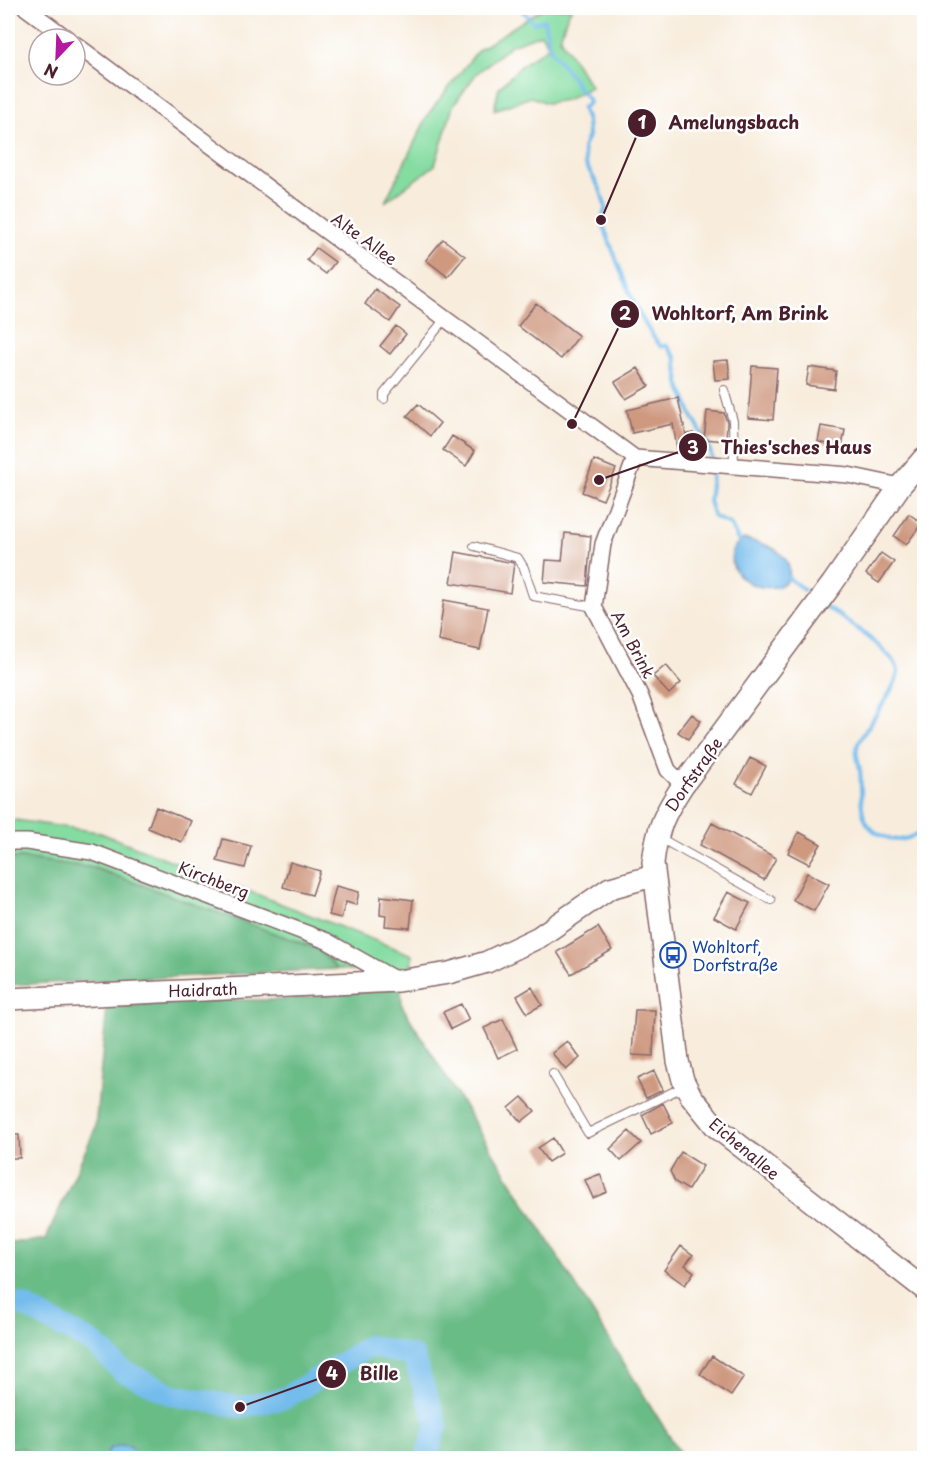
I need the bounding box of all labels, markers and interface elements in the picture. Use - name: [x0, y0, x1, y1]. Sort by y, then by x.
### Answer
- north arrow: [27, 27, 87, 87]
- text: N: [40, 58, 61, 85]
- callout: Amelungsbach: [627, 105, 811, 141]
- text: 1: [638, 108, 647, 135]
- text: Amelungsbach: [669, 108, 799, 135]
- street label: Alte Allee: [327, 206, 403, 270]
- callout: Wohltorf, Am Brink: [610, 296, 841, 332]
- text: 2: [619, 299, 632, 326]
- text: Wohltorf, Am Brink: [651, 299, 829, 326]
- callout: Thies'sches Haus: [678, 429, 884, 465]
- text: 3: [687, 433, 699, 460]
- text: Thies'sches Haus: [721, 433, 872, 460]
- street label: Am Brink: [606, 606, 662, 682]
- street label: Dorfstraße: [659, 732, 727, 816]
- street label: Kirchberg: [175, 855, 253, 903]
- place label: Wohltorf, Dorfstraße: [692, 934, 778, 976]
- bus stop icon: Wohltorf, Dorfstraße: [658, 940, 688, 970]
- street label: Haidrath: [168, 976, 238, 1002]
- street label: Eichenallee: [705, 1111, 786, 1185]
- callout: Bille: [317, 1356, 410, 1392]
- text: 4: [326, 1359, 338, 1386]
- text: Bille: [360, 1359, 399, 1386]

